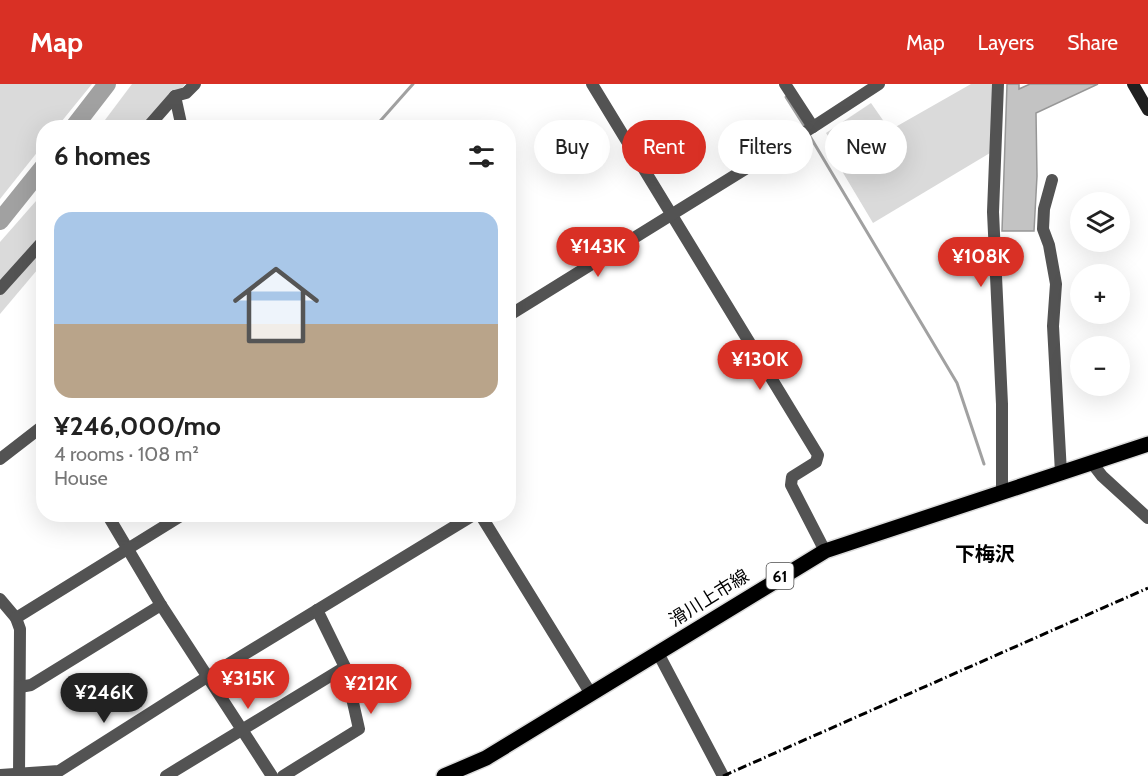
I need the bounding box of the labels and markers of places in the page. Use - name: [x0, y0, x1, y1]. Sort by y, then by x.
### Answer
- pin: ¥143K: [556, 227, 640, 278]
- pin: ¥108K: [939, 237, 1023, 288]
- pin: ¥130K: [718, 340, 802, 391]
- pin: ¥315K: [206, 659, 290, 710]
- pin: ¥212K: [329, 664, 413, 715]
- pin: ¥246K: [62, 673, 146, 724]

